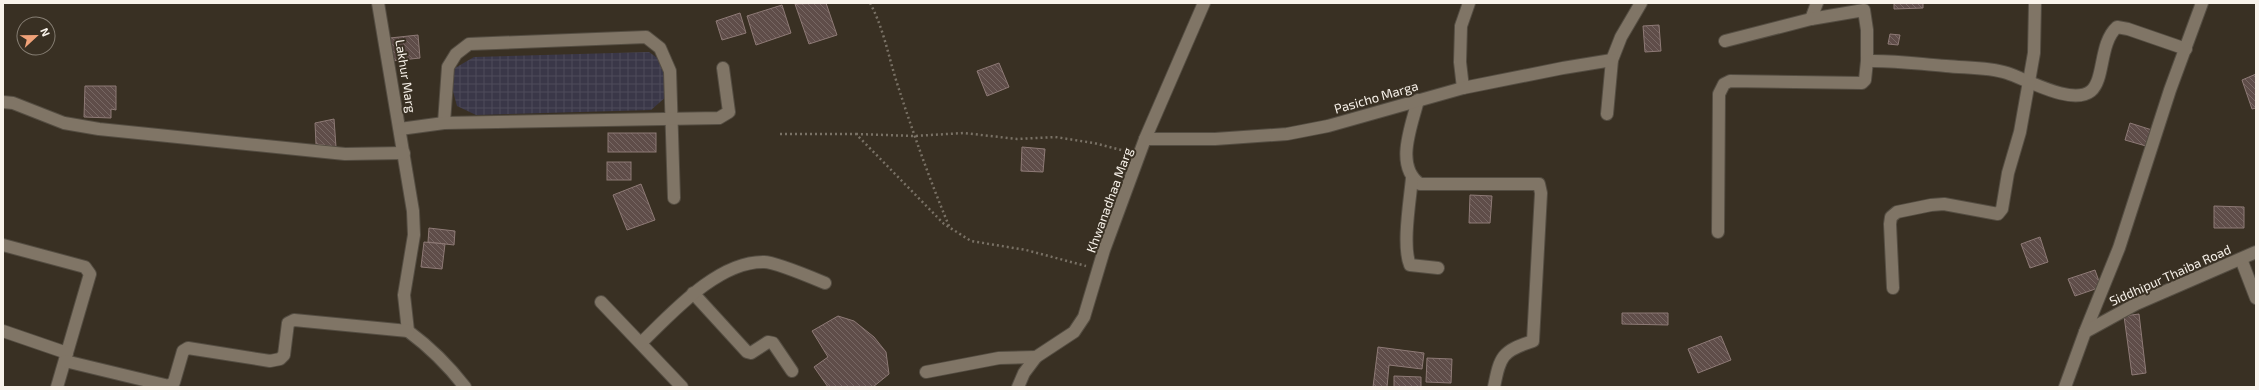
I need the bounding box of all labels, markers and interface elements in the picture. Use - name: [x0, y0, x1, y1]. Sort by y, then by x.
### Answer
- north arrow: [16, 16, 56, 56]
- text: N: [38, 26, 53, 38]
- street label: Lakhur Marg: [392, 38, 420, 114]
- street label: Pasicho Marga: [1332, 77, 1420, 117]
- street label: Khwanadhaa Marg: [1083, 145, 1135, 255]
- street label: Siddhipur Thaiba Road: [2107, 241, 2233, 309]

